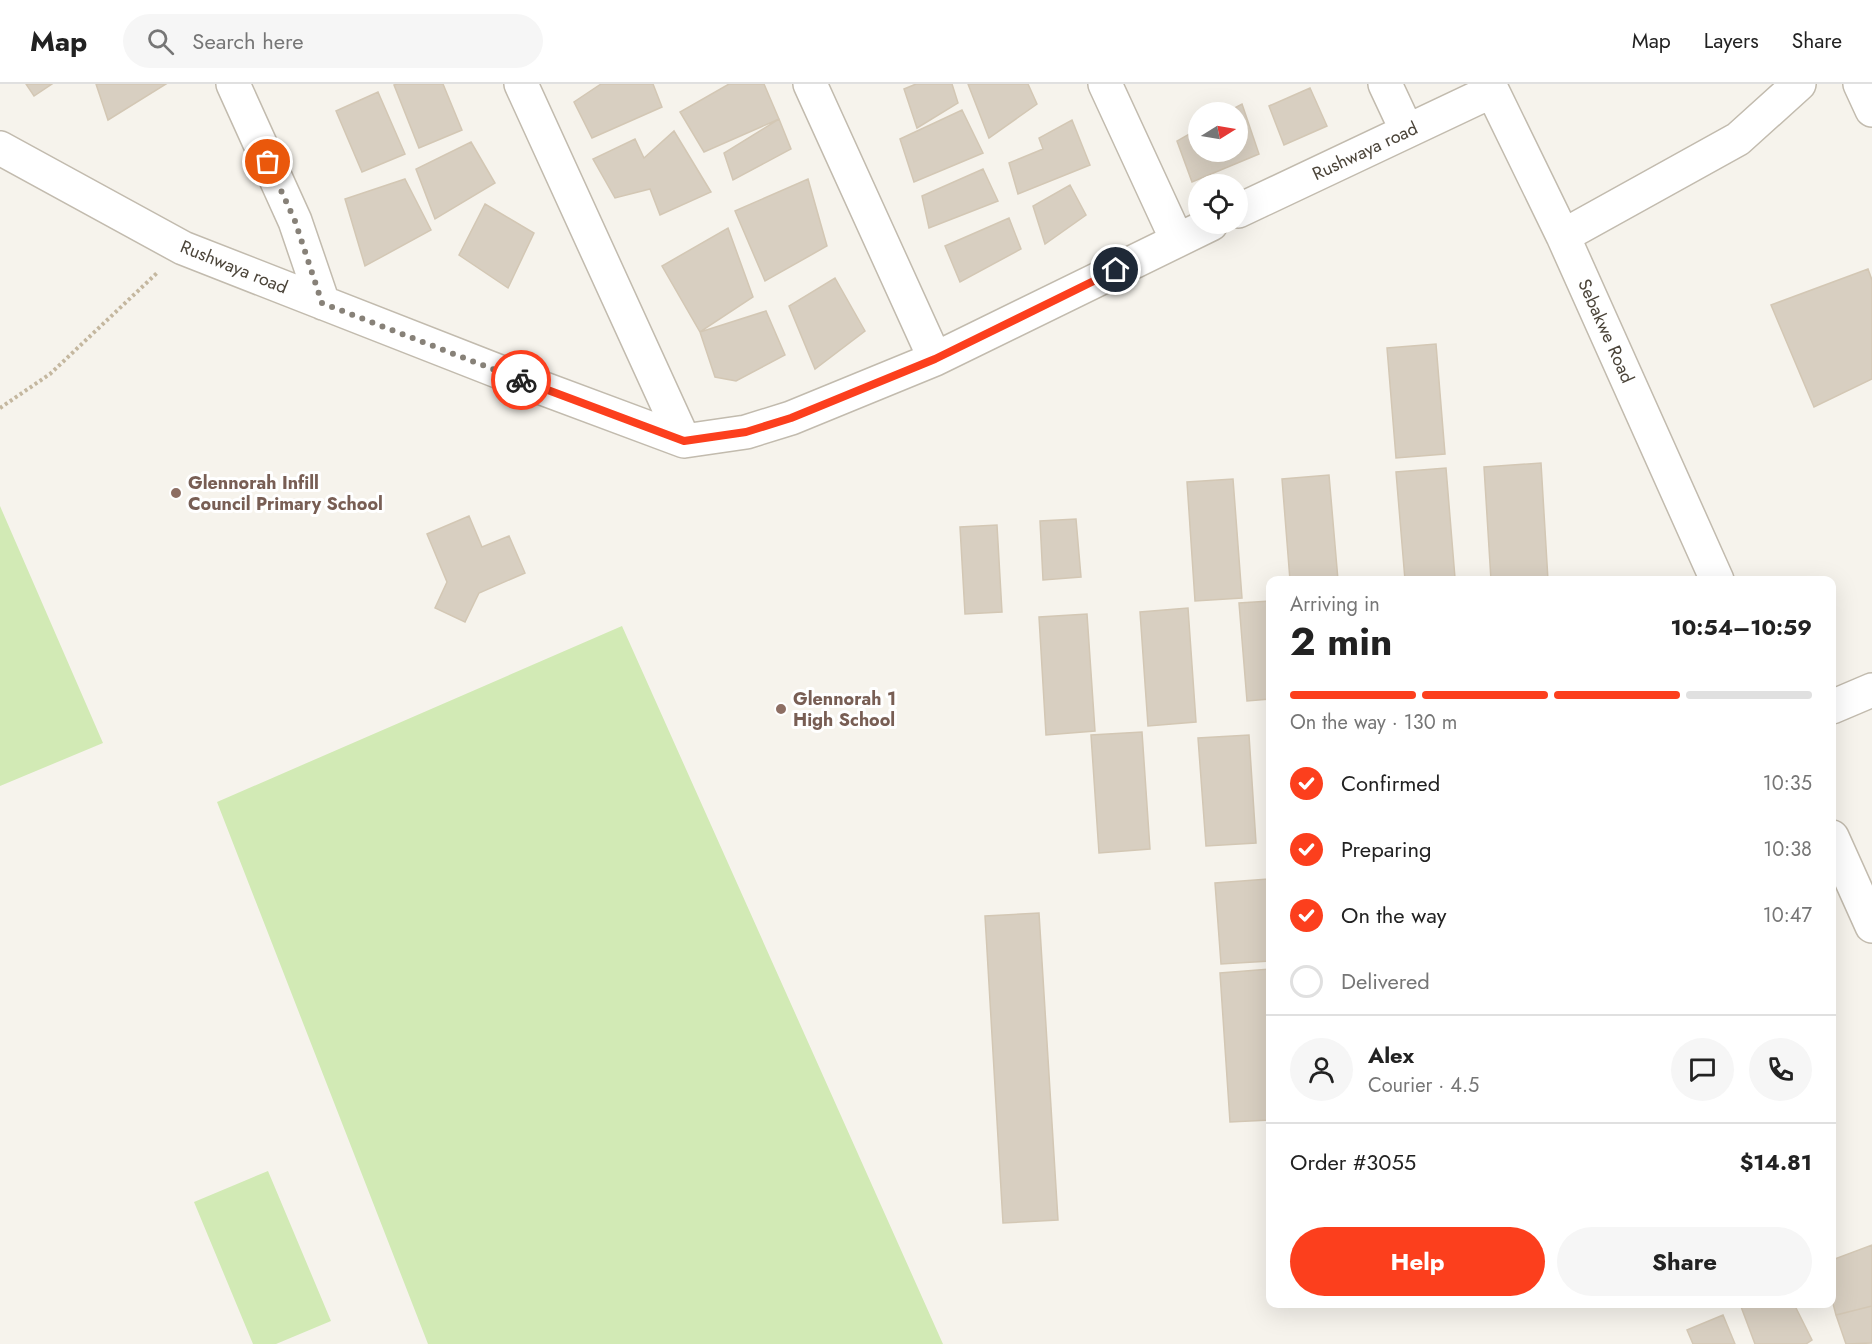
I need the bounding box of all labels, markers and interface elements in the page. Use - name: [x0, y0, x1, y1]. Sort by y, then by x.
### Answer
- search box: [123, 14, 543, 68]
- text: Map: [30, 21, 87, 62]
- icon: search: [144, 25, 177, 58]
- text: Search here: [192, 25, 304, 57]
- text: Map: [1632, 26, 1671, 56]
- text: Layers: [1704, 26, 1759, 56]
- text: Share: [1792, 26, 1842, 56]
- north arrow: [1188, 102, 1248, 162]
- map controls: [1188, 102, 1248, 234]
- street label: Rushwaya road: [1308, 115, 1422, 187]
- pin: [242, 136, 293, 187]
- icon: bag: [251, 145, 284, 178]
- button: locate: [1188, 174, 1248, 234]
- street label: Rushwaya road: [176, 234, 292, 300]
- pin: [1090, 244, 1141, 295]
- icon: home: [1099, 253, 1132, 286]
- street label: Sebakwe Road: [1571, 275, 1641, 387]
- courier: [491, 350, 551, 410]
- icon: bike: [505, 364, 538, 397]
- place label: Glennorah Infill Council Primary School: [188, 470, 383, 517]
- marker: Glennorah Infill Council Primary School: [169, 486, 183, 500]
- text: Arriving in: [1290, 590, 1380, 619]
- text: 10:54–10:59: [1671, 611, 1812, 643]
- text: 2 min: [1290, 613, 1392, 670]
- place label: Glennorah 1 High School: [793, 686, 896, 733]
- marker: Glennorah 1 High School: [774, 702, 788, 716]
- text: On the way · 130 m: [1290, 708, 1457, 737]
- icon: check: [1290, 767, 1323, 800]
- text: Confirmed: [1341, 767, 1440, 799]
- text: 10:35: [1763, 769, 1812, 798]
- icon: check: [1290, 833, 1323, 866]
- text: Preparing: [1341, 833, 1432, 865]
- text: 10:38: [1763, 835, 1812, 864]
- icon: check: [1290, 899, 1323, 932]
- text: On the way: [1341, 899, 1446, 931]
- text: 10:47: [1763, 901, 1812, 930]
- text: Delivered: [1341, 965, 1430, 997]
- button: person: [1290, 1038, 1353, 1101]
- button: chat: [1671, 1038, 1734, 1101]
- button: phone: [1749, 1038, 1812, 1101]
- text: Alex: [1368, 1039, 1414, 1071]
- text: Courier · 4.5: [1368, 1071, 1479, 1100]
- text: Order #3055: [1290, 1146, 1416, 1178]
- text: $14.81: [1740, 1146, 1812, 1178]
- button: Help: [1290, 1227, 1545, 1296]
- button: Share: [1557, 1227, 1812, 1296]

